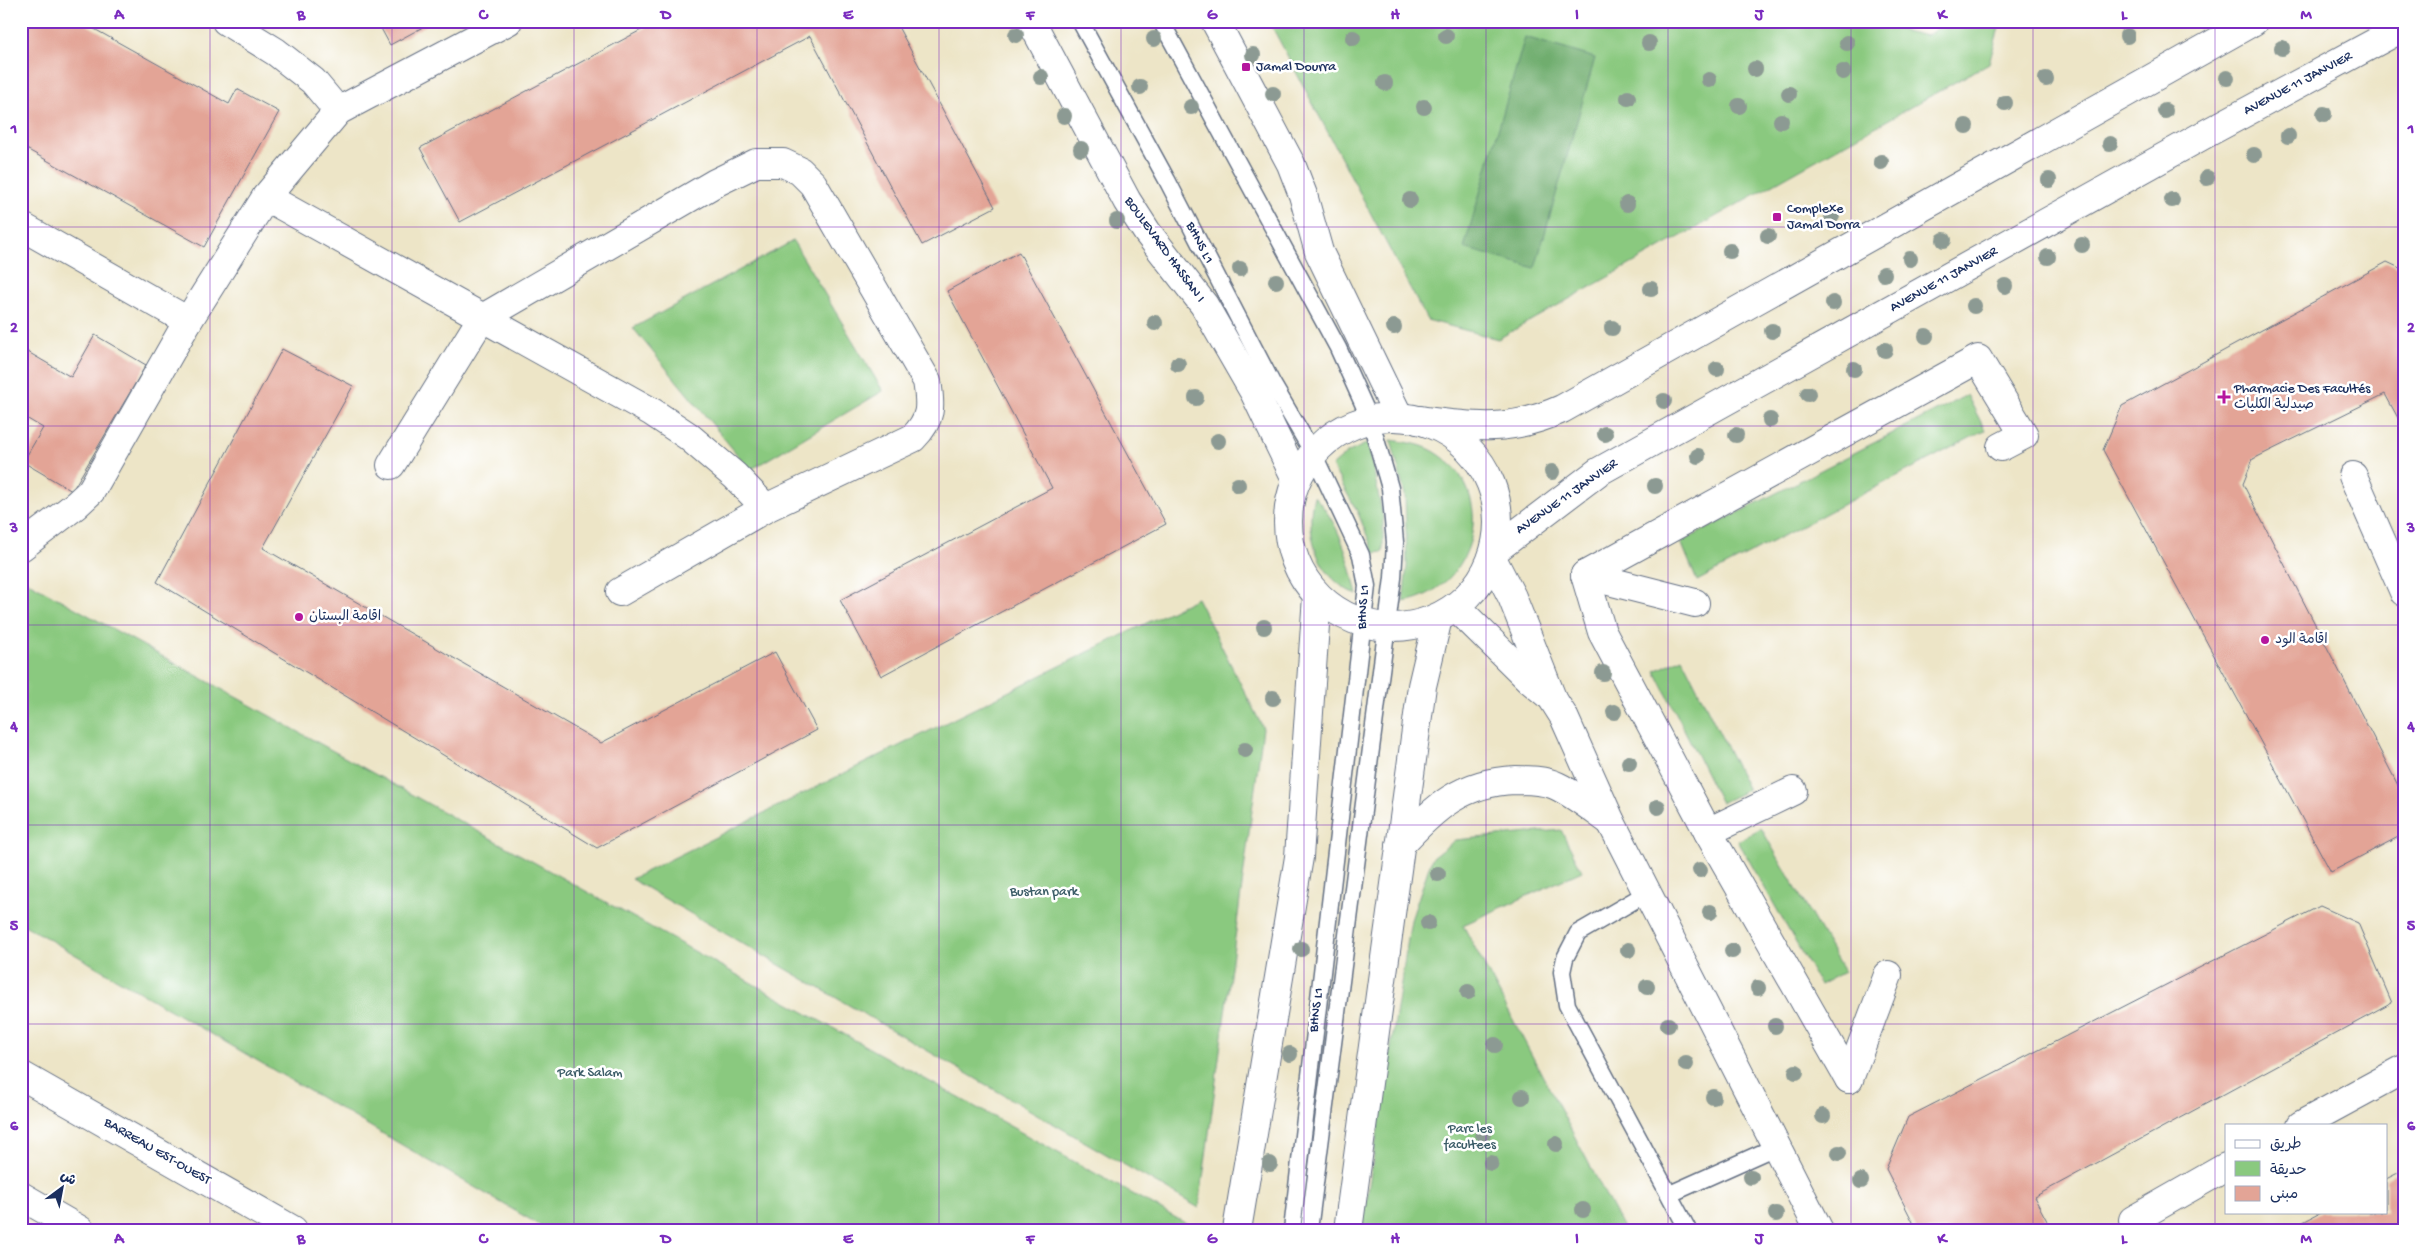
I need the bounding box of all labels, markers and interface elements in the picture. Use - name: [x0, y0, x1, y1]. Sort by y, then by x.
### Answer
- text: A: [113, 7, 125, 26]
- text: B: [296, 7, 306, 26]
- text: C: [478, 7, 489, 26]
- text: D: [659, 7, 672, 26]
- text: E: [843, 7, 854, 26]
- text: F: [1025, 7, 1036, 26]
- text: G: [1207, 7, 1218, 26]
- text: H: [1390, 7, 1400, 26]
- text: I: [1575, 7, 1579, 26]
- text: J: [1754, 7, 1765, 26]
- text: K: [1937, 7, 1949, 26]
- text: L: [2121, 7, 2128, 26]
- text: M: [2300, 7, 2312, 26]
- street label: AVENUE 11 JANVIER: [2241, 48, 2356, 120]
- place label: Jamal Dourra: [1256, 59, 1337, 76]
- marker: Jamal Dourra: [1240, 61, 1252, 73]
- text: 1: [10, 121, 17, 140]
- text: 1: [2407, 121, 2414, 140]
- street label: BOULEVARD HASSAN I: [1119, 193, 1208, 306]
- place label: Complexe Jamal Dorra: [1787, 201, 1862, 234]
- marker: Complexe Jamal Dorra: [1771, 211, 1783, 223]
- street label: BHNS L1: [1181, 218, 1217, 267]
- street label: AVENUE 11 JANVIER: [1887, 243, 2001, 317]
- text: 2: [10, 320, 18, 339]
- text: 2: [2407, 320, 2415, 339]
- place label: Pharmacie Des Facultés صيدلية الكليات: [2233, 381, 2371, 414]
- marker: Pharmacie Des Facultés صيدلية الكليات: [2218, 391, 2230, 403]
- street label: AVENUE 11 JANVIER: [1513, 455, 1622, 539]
- text: 3: [9, 520, 18, 539]
- text: 3: [2406, 520, 2415, 539]
- street label: BHNS L1: [1354, 584, 1374, 631]
- place label: اقامة البستان: [309, 609, 381, 626]
- marker: اقامة البستان: [293, 611, 305, 623]
- place label: اقامة الود: [2275, 632, 2328, 649]
- marker: اقامة الود: [2259, 634, 2271, 646]
- text: 4: [9, 719, 18, 738]
- text: 4: [2406, 719, 2415, 738]
- park label: Bustan park: [1009, 884, 1080, 901]
- text: 5: [10, 918, 19, 937]
- text: 5: [2407, 918, 2416, 937]
- street label: BHNS L1: [1306, 987, 1328, 1034]
- park label: Park Salam: [556, 1065, 623, 1082]
- street label: BARREAU EST-OUEST: [100, 1114, 214, 1190]
- text: 6: [10, 1118, 19, 1137]
- text: 6: [2407, 1118, 2416, 1137]
- park label: Parc les facultees: [1443, 1121, 1497, 1154]
- legend: [2225, 1124, 2388, 1214]
- text: طريق: [2270, 1136, 2302, 1154]
- text: حديقة: [2270, 1162, 2307, 1180]
- north arrow: [38, 1164, 88, 1214]
- text: ش: [57, 1168, 79, 1190]
- text: مبنى: [2270, 1186, 2298, 1204]
- text: A: [113, 1231, 125, 1250]
- text: B: [296, 1231, 306, 1250]
- text: C: [478, 1231, 489, 1250]
- text: D: [659, 1231, 672, 1250]
- text: E: [843, 1231, 854, 1250]
- text: F: [1025, 1231, 1036, 1250]
- text: G: [1207, 1231, 1218, 1250]
- text: H: [1390, 1231, 1400, 1250]
- text: I: [1575, 1231, 1579, 1250]
- text: J: [1754, 1231, 1765, 1250]
- text: K: [1937, 1231, 1949, 1250]
- text: L: [2121, 1231, 2128, 1250]
- text: M: [2300, 1231, 2312, 1250]

